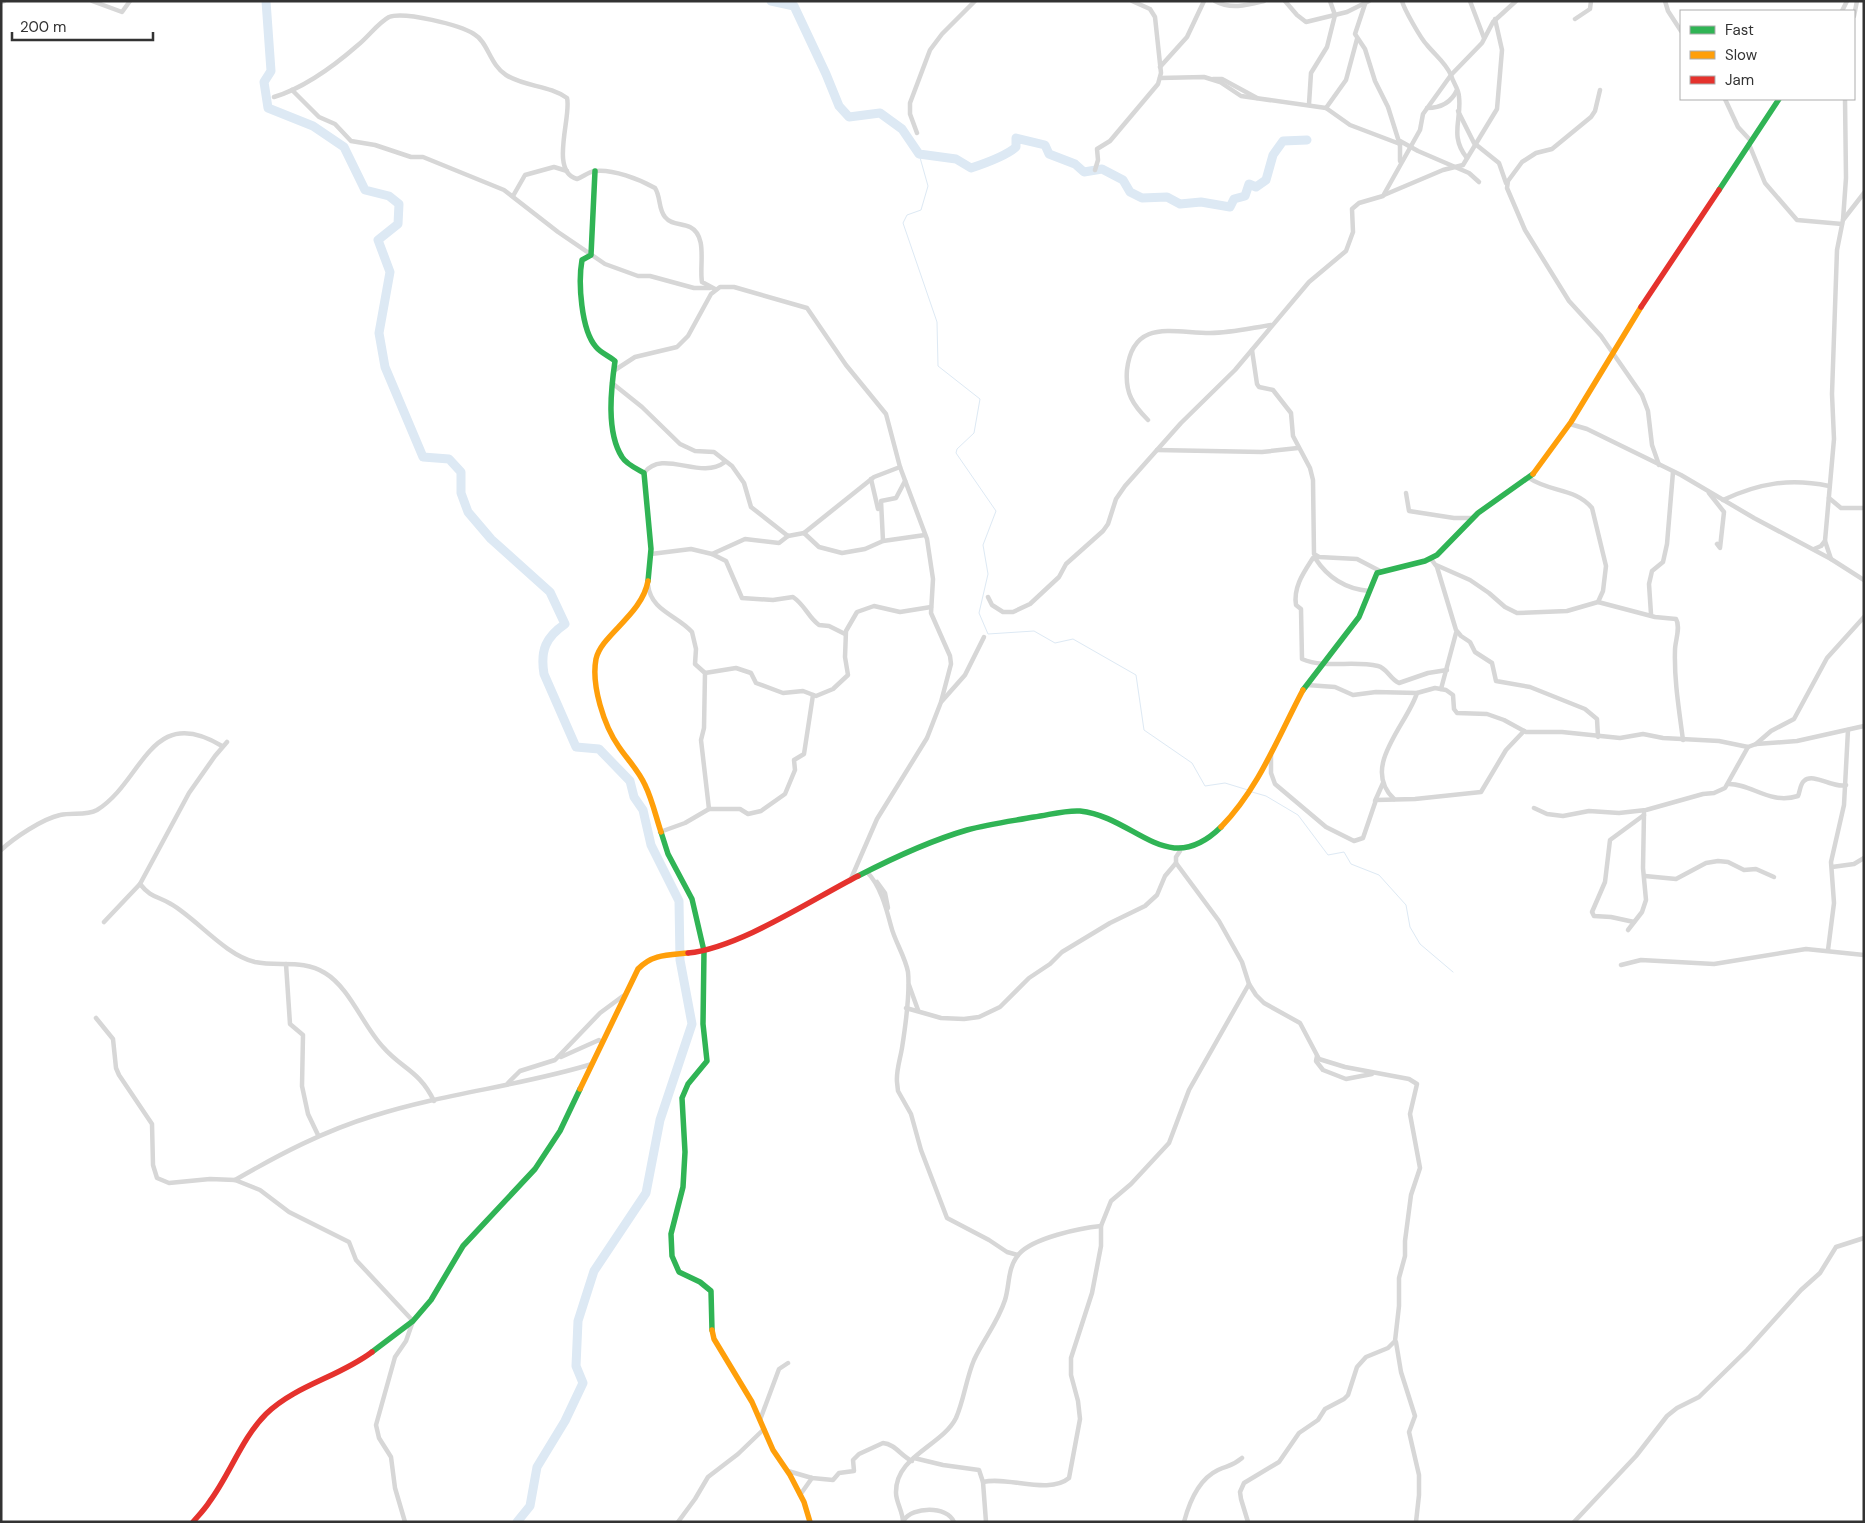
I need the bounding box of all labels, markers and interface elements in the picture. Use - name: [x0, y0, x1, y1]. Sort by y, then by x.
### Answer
- scale bar: [12, 10, 154, 42]
- legend: [1680, 10, 1855, 100]
- text: 200 m: [20, 17, 66, 37]
- text: Fast: [1725, 20, 1754, 40]
- text: Slow: [1725, 45, 1758, 65]
- text: Jam: [1725, 70, 1754, 90]

